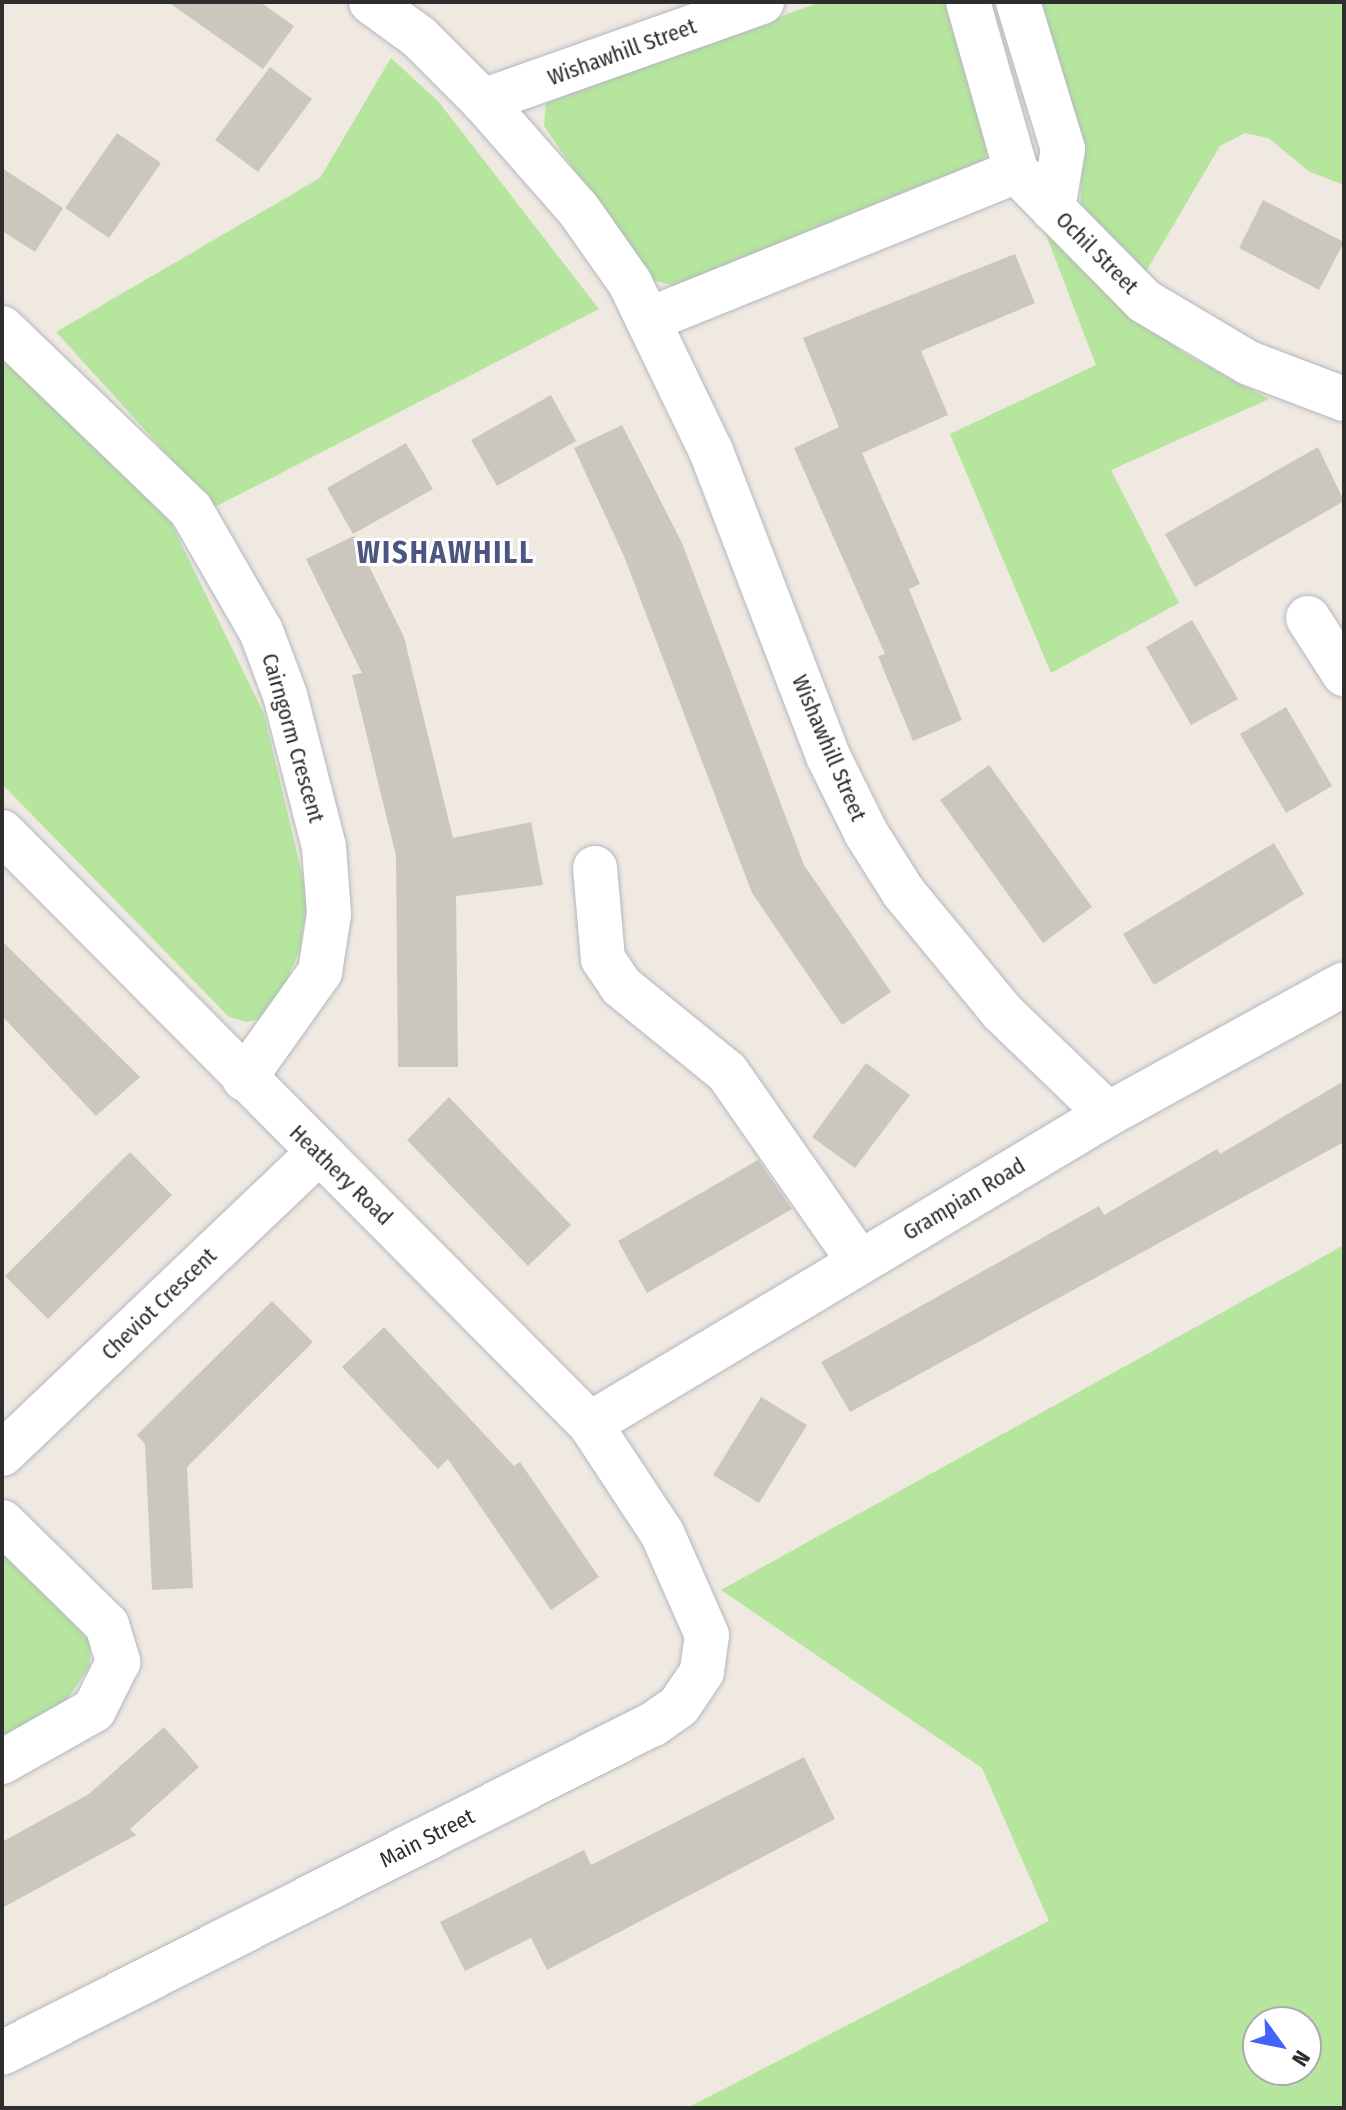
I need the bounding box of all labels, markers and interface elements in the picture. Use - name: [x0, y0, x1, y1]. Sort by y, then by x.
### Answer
- street label: Wishawhill Street: [544, 13, 700, 91]
- street label: Ochil Street: [1050, 206, 1144, 300]
- district label: WISHAWHILL: [357, 535, 535, 571]
- street label: Cairngorm Crescent: [256, 650, 330, 826]
- street label: Wishawhill Street: [786, 671, 872, 825]
- street label: Heathery Road: [284, 1119, 398, 1231]
- street label: Grampian Road: [898, 1152, 1030, 1246]
- street label: Cheviot Crescent: [96, 1243, 222, 1365]
- street label: Main Street: [375, 1803, 479, 1873]
- north arrow: [1242, 2006, 1322, 2086]
- text: N: [1286, 2045, 1316, 2071]

